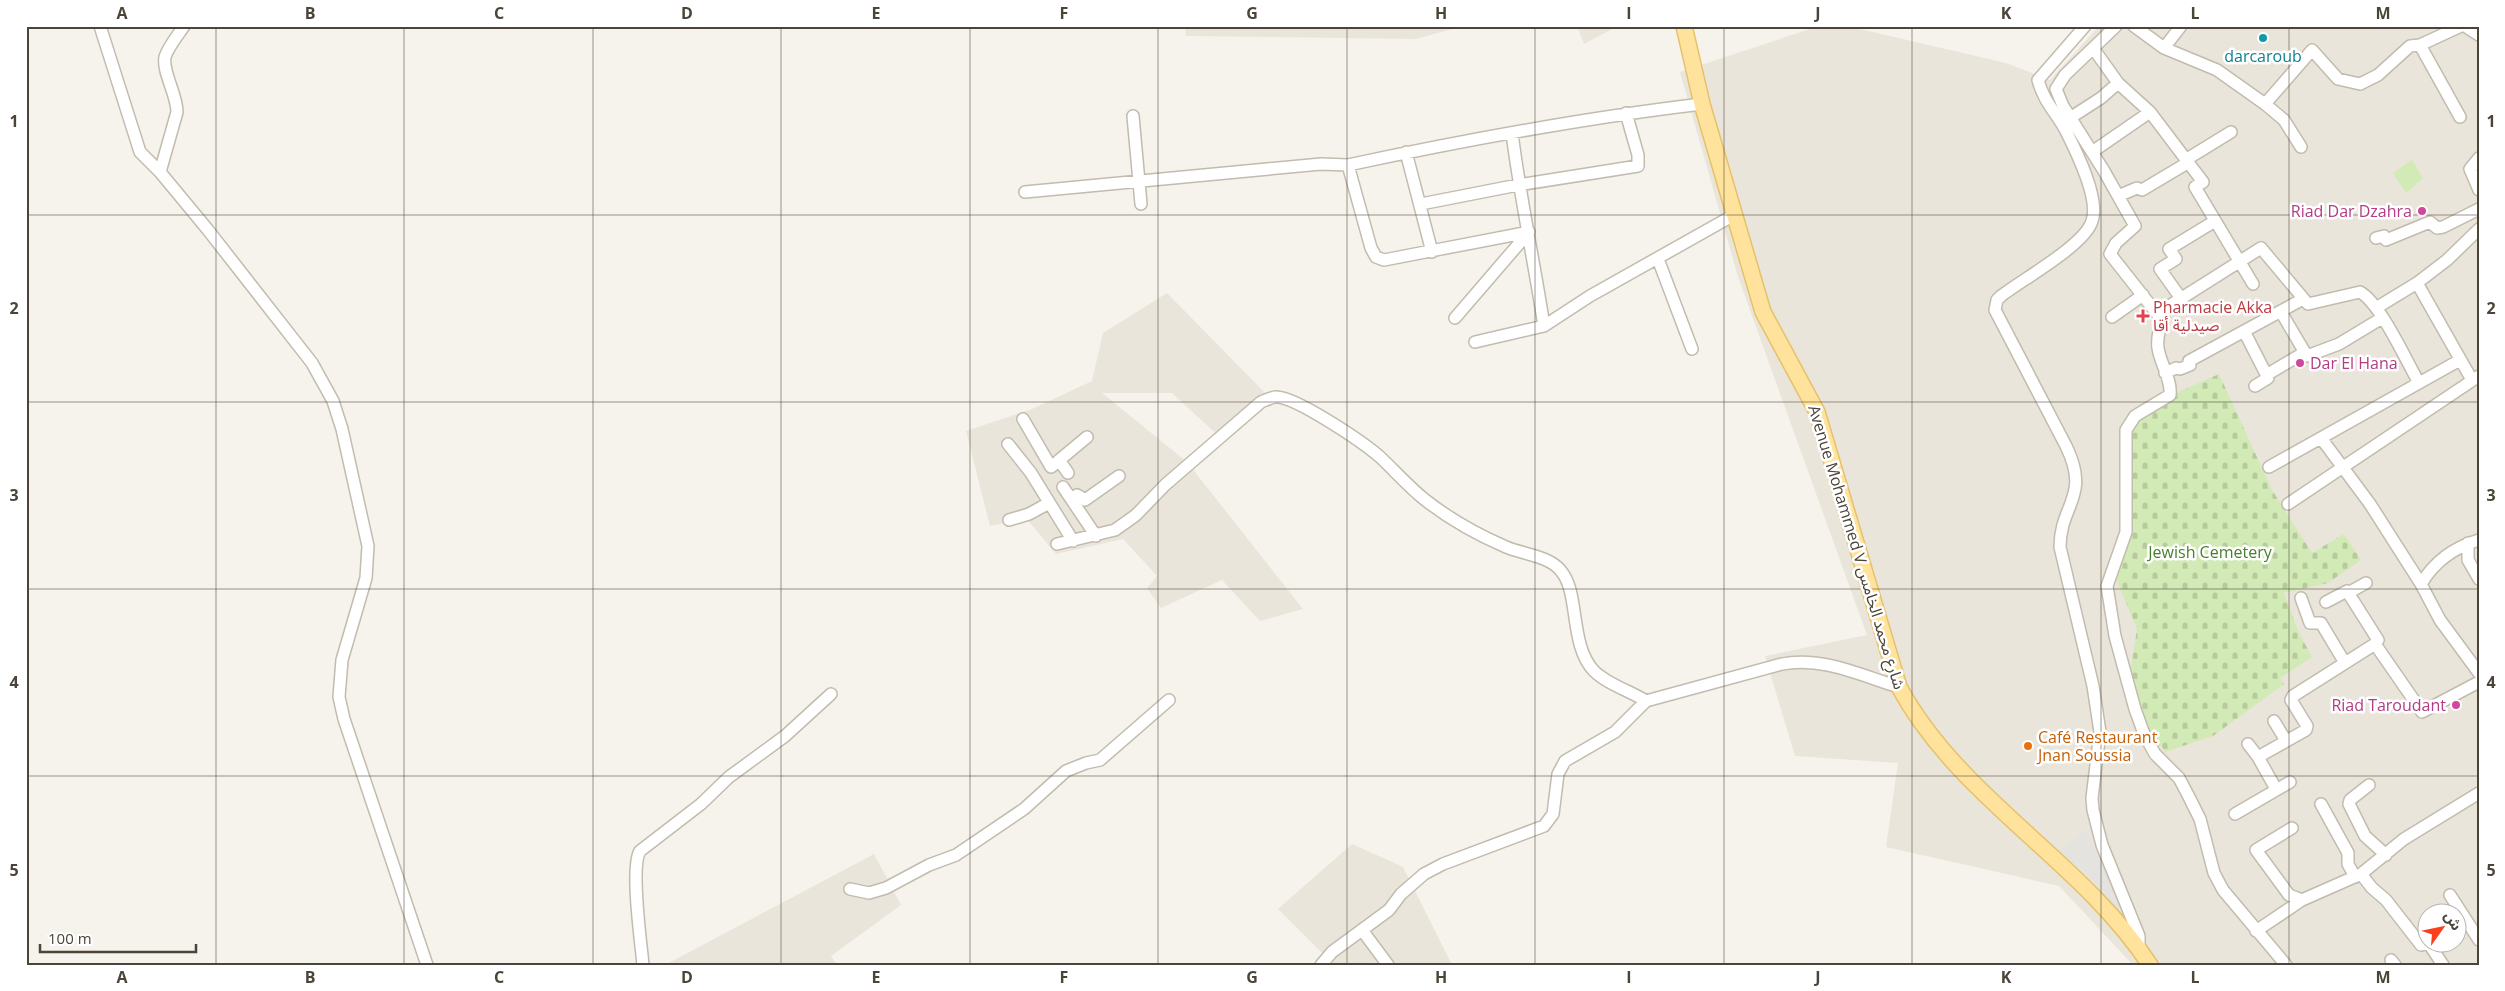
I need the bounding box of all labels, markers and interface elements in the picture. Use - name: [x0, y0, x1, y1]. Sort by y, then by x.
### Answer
- text: A: [116, 2, 128, 24]
- text: B: [305, 2, 315, 24]
- text: C: [494, 2, 504, 24]
- text: D: [681, 2, 693, 24]
- text: E: [872, 2, 881, 24]
- text: F: [1060, 2, 1068, 24]
- text: G: [1246, 2, 1258, 24]
- text: H: [1435, 2, 1447, 24]
- text: I: [1626, 2, 1632, 24]
- text: J: [1813, 2, 1821, 24]
- text: K: [2001, 2, 2012, 24]
- text: L: [2190, 2, 2200, 24]
- text: M: [2375, 2, 2391, 24]
- marker: darcaroub: [2257, 32, 2269, 44]
- place label: darcaroub: [2224, 45, 2302, 67]
- text: 1: [9, 110, 19, 132]
- text: 1: [2486, 110, 2496, 132]
- place label: Riad Dar Dzahra: [2291, 200, 2412, 222]
- marker: Riad Dar Dzahra: [2416, 205, 2428, 217]
- place label: Pharmacie Akka صيدلية أقا: [2153, 296, 2272, 336]
- text: 2: [9, 297, 19, 319]
- text: 2: [2486, 297, 2496, 319]
- marker: Pharmacie Akka صيدلية أقا: [2137, 310, 2149, 322]
- place label: Dar El Hana: [2310, 352, 2398, 374]
- marker: Dar El Hana: [2294, 357, 2306, 369]
- street label: Avenue Mohammed V شارع محمد الخامس: [1801, 402, 1911, 692]
- text: 3: [9, 484, 19, 506]
- text: 3: [2486, 484, 2496, 506]
- park label: Jewish Cemetery: [2146, 541, 2273, 563]
- text: 4: [9, 671, 19, 693]
- text: 4: [2486, 671, 2496, 693]
- place label: Riad Taroudant: [2331, 694, 2446, 716]
- marker: Riad Taroudant: [2450, 699, 2462, 711]
- place label: Café Restaurant Jnan Soussia: [2036, 726, 2158, 766]
- marker: Café Restaurant Jnan Soussia: [2022, 740, 2034, 752]
- text: 5: [9, 859, 19, 881]
- text: 5: [2486, 859, 2496, 881]
- north arrow: [2418, 904, 2468, 954]
- text: ش: [2440, 907, 2467, 934]
- scale bar: [40, 921, 196, 953]
- text: 100 m: [48, 928, 92, 948]
- text: A: [116, 966, 128, 988]
- text: B: [305, 966, 315, 988]
- text: C: [494, 966, 504, 988]
- text: D: [681, 966, 693, 988]
- text: E: [872, 966, 881, 988]
- text: F: [1060, 966, 1068, 988]
- text: G: [1246, 966, 1258, 988]
- text: H: [1435, 966, 1447, 988]
- text: I: [1626, 966, 1632, 988]
- text: J: [1813, 966, 1821, 988]
- text: K: [2001, 966, 2012, 988]
- text: L: [2190, 966, 2200, 988]
- text: M: [2375, 966, 2391, 988]

